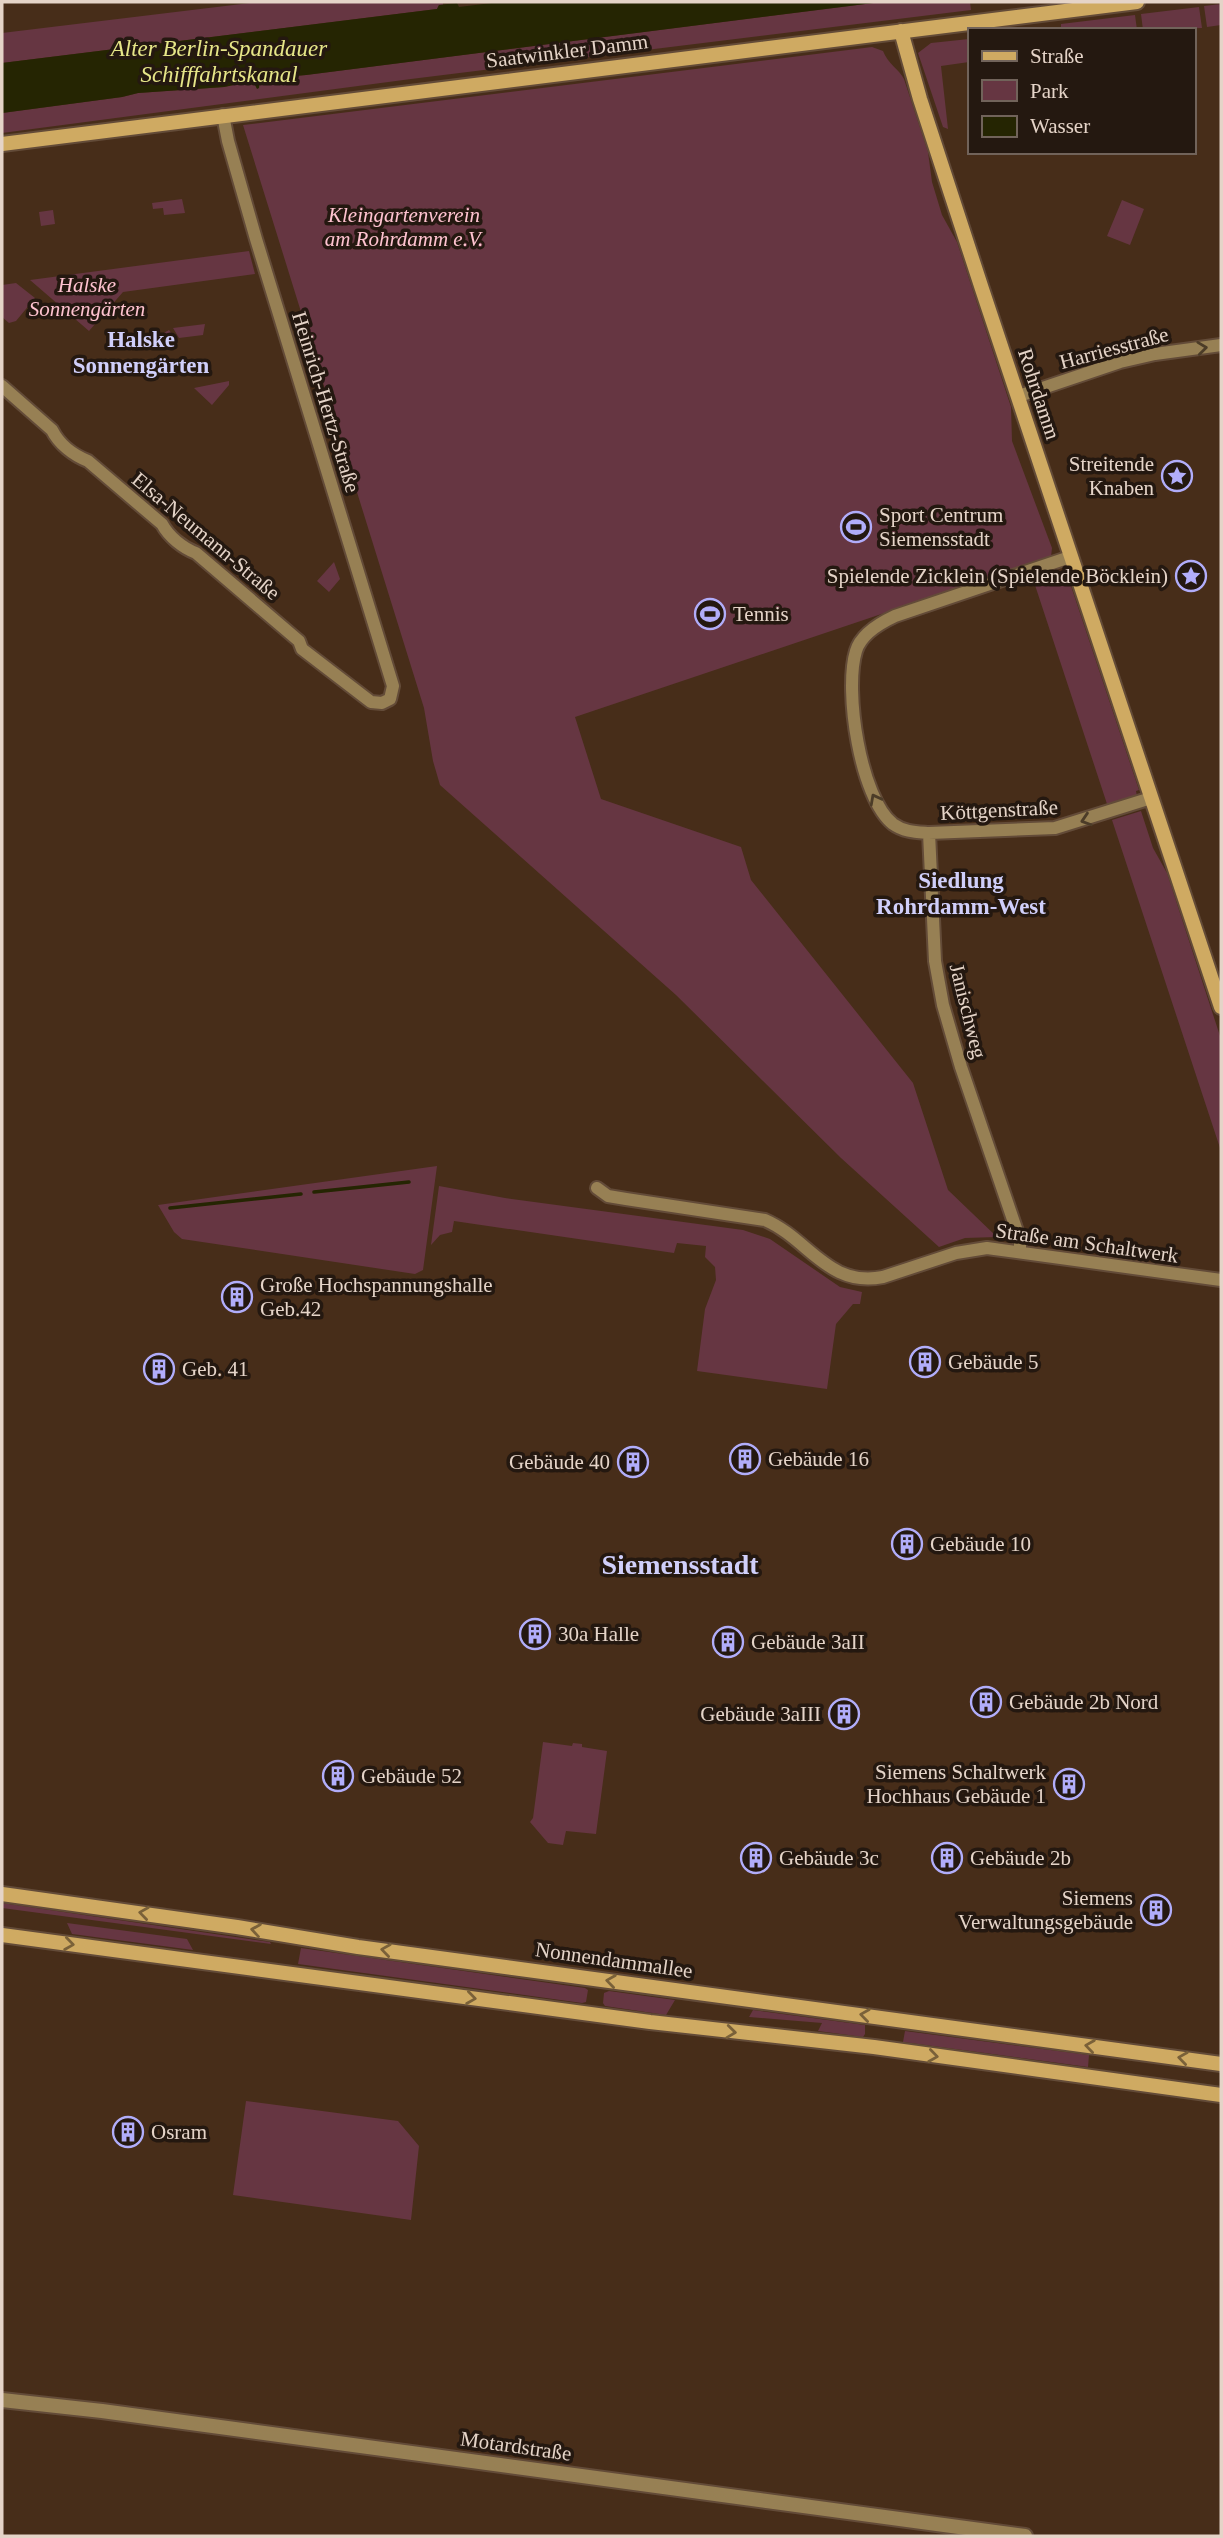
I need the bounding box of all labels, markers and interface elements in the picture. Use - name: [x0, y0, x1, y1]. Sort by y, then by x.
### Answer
- legend: [968, 28, 1195, 154]
- street label: Saatwinkler Damm: [485, 29, 649, 73]
- water label: Alter Berlin-Spandauer Schifffahrtskanal: [109, 36, 328, 87]
- text: Straße: [1030, 44, 1084, 68]
- text: Park: [1030, 79, 1069, 103]
- text: Wasser: [1030, 114, 1090, 138]
- park label: Kleingartenverein am Rohrdamm e.V.: [325, 203, 483, 251]
- park label: Halske Sonnengärten: [29, 273, 145, 321]
- street label: Heinrich-Hertz-Straße: [287, 309, 365, 495]
- street label: Harriesstraße: [1057, 322, 1171, 374]
- district label: Halske Sonnengärten: [73, 327, 210, 378]
- one-way arrow: [1197, 340, 1208, 355]
- street label: Rohrdamm: [1013, 345, 1065, 443]
- place label: Streitende Knaben: [1069, 452, 1154, 500]
- place icon: Streitende Knaben: [1160, 459, 1194, 493]
- street label: Elsa-Neumann-Straße: [127, 467, 285, 605]
- place label: Sport Centrum Siemensstadt: [879, 503, 1003, 551]
- sports icon: Sport Centrum Siemensstadt: [839, 510, 873, 544]
- place icon: Spielende Zicklein (Spielende Böcklein): [1174, 559, 1208, 593]
- place label: Spielende Zicklein (Spielende Böcklein): [827, 564, 1168, 588]
- sports icon: Tennis: [693, 597, 727, 631]
- place label: Tennis: [733, 602, 789, 626]
- one-way arrow: [870, 794, 884, 807]
- street label: Köttgenstraße: [940, 795, 1058, 825]
- one-way arrow: [1080, 811, 1092, 826]
- district label: Siedlung Rohrdamm-West: [876, 868, 1046, 919]
- street label: Janischweg: [945, 961, 991, 1061]
- street label: Straße am Schaltwerk: [994, 1218, 1180, 1268]
- place label: Große Hochspannungshalle Geb.42: [260, 1273, 493, 1321]
- building icon: Große Hochspannungshalle Geb.42: [220, 1280, 254, 1314]
- building icon: Gebäude 5: [908, 1345, 942, 1379]
- place label: Gebäude 5: [948, 1350, 1038, 1374]
- building icon: Geb. 41: [142, 1352, 176, 1386]
- place label: Geb. 41: [182, 1357, 249, 1381]
- building icon: Gebäude 16: [728, 1442, 762, 1476]
- building icon: Gebäude 40: [616, 1445, 650, 1479]
- place label: Gebäude 16: [768, 1447, 869, 1471]
- place label: Gebäude 40: [509, 1450, 610, 1474]
- building icon: Gebäude 10: [890, 1527, 924, 1561]
- place label: Gebäude 10: [930, 1532, 1031, 1556]
- district label: Siemensstadt: [601, 1549, 759, 1580]
- building icon: 30a Halle: [518, 1617, 552, 1651]
- place label: 30a Halle: [558, 1622, 639, 1646]
- building icon: Gebäude 3aII: [711, 1625, 745, 1659]
- place label: Gebäude 3aII: [751, 1630, 865, 1654]
- building icon: Gebäude 2b Nord: [969, 1685, 1003, 1719]
- place label: Gebäude 2b Nord: [1009, 1690, 1159, 1714]
- building icon: Gebäude 3aIII: [827, 1697, 861, 1731]
- place label: Gebäude 3aIII: [700, 1702, 821, 1726]
- building icon: Gebäude 52: [321, 1759, 355, 1793]
- place label: Siemens Schaltwerk Hochhaus Gebäude 1: [866, 1760, 1046, 1808]
- place label: Gebäude 52: [361, 1764, 462, 1788]
- building icon: Siemens Schaltwerk Hochhaus Gebäude 1: [1052, 1767, 1086, 1801]
- building icon: Gebäude 3c: [739, 1841, 773, 1875]
- building icon: Gebäude 2b: [930, 1841, 964, 1875]
- place label: Gebäude 3c: [779, 1846, 879, 1870]
- place label: Gebäude 2b: [970, 1846, 1071, 1870]
- place label: Siemens Verwaltungsgebäude: [958, 1886, 1133, 1934]
- building icon: Siemens Verwaltungsgebäude: [1139, 1893, 1173, 1927]
- one-way arrow: [138, 1906, 150, 1921]
- one-way arrow: [251, 1923, 262, 1938]
- one-way arrow: [64, 1936, 75, 1951]
- street label: Nonnendammallee: [534, 1937, 694, 1983]
- one-way arrow: [380, 1943, 392, 1958]
- one-way arrow: [606, 1974, 617, 1989]
- one-way arrow: [465, 1991, 477, 2006]
- one-way arrow: [859, 2008, 871, 2023]
- one-way arrow: [725, 2025, 737, 2040]
- one-way arrow: [1084, 2038, 1096, 2053]
- one-way arrow: [927, 2048, 939, 2063]
- one-way arrow: [1177, 2051, 1189, 2066]
- building icon: Osram: [111, 2115, 145, 2149]
- place label: Osram: [151, 2120, 207, 2144]
- street label: Motardstraße: [459, 2426, 573, 2466]

